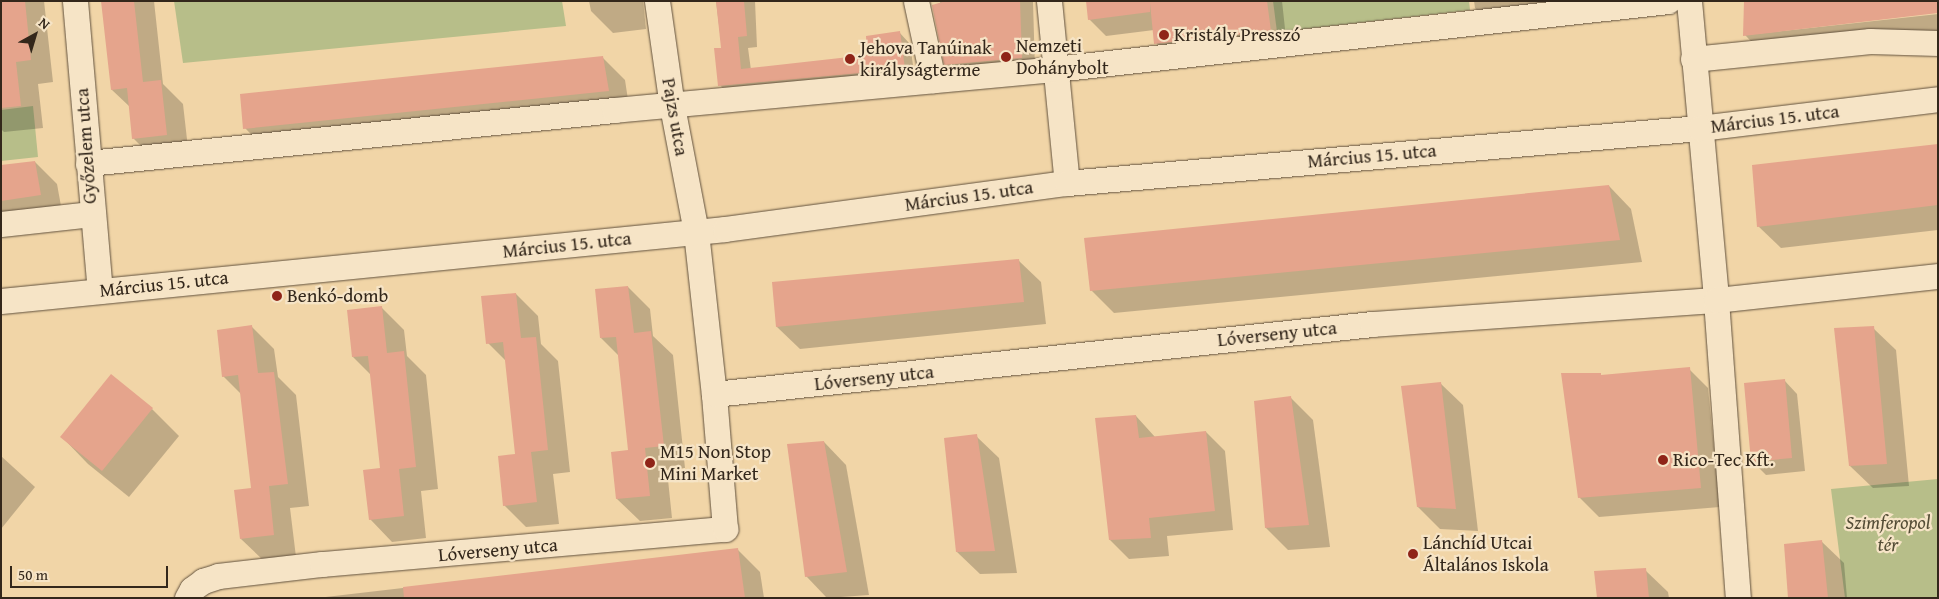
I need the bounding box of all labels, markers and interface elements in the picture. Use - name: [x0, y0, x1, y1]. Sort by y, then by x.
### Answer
- north arrow: [10, 10, 60, 60]
- text: N: [35, 13, 54, 34]
- place label: Kristály Presszó: [1174, 24, 1300, 46]
- marker: Kristály Presszó: [1158, 29, 1170, 41]
- place label: Nemzeti Dohánybolt: [1016, 35, 1109, 79]
- place label: Jehova Tanúinak királyságterme: [860, 37, 992, 81]
- marker: Nemzeti Dohánybolt: [1000, 51, 1012, 63]
- marker: Jehova Tanúinak királyságterme: [844, 53, 856, 65]
- street label: Pajzs utca: [657, 76, 693, 158]
- street label: Győzelem utca: [71, 87, 101, 205]
- street label: Március 15. utca: [1709, 100, 1841, 138]
- street label: Március 15. utca: [1307, 139, 1437, 173]
- street label: Március 15. utca: [903, 176, 1035, 216]
- street label: Március 15. utca: [501, 227, 633, 263]
- street label: Március 15. utca: [98, 266, 230, 302]
- place label: Benkó-domb: [287, 285, 388, 307]
- marker: Benkó-domb: [271, 290, 283, 302]
- street label: Lóverseny utca: [1216, 316, 1338, 352]
- street label: Lóverseny utca: [813, 360, 935, 396]
- place label: M15 Non Stop Mini Market: [660, 441, 771, 485]
- place label: Rico-Tec Kft.: [1673, 449, 1774, 471]
- marker: Rico-Tec Kft.: [1657, 454, 1669, 466]
- marker: M15 Non Stop Mini Market: [644, 457, 656, 469]
- park label: Szimferopol tér: [1846, 512, 1930, 556]
- place label: Lánchíd Utcai Általános Iskola: [1423, 532, 1549, 576]
- street label: Lóverseny utca: [437, 533, 559, 567]
- marker: Lánchíd Utcai Általános Iskola: [1407, 548, 1419, 560]
- scale bar: [12, 556, 170, 588]
- text: 50 m: [18, 564, 48, 585]

